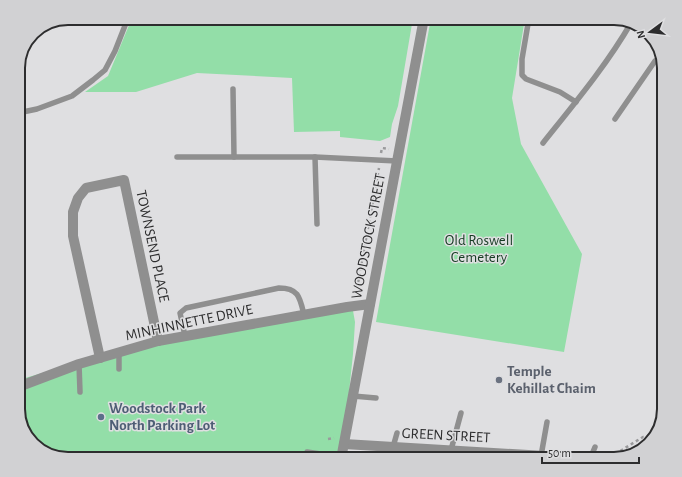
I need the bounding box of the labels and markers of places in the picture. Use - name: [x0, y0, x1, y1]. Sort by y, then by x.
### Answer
- place label: Temple Kehillat Chaim: [507, 364, 596, 396]
- marker: Temple Kehillat Chaim: [494, 375, 504, 385]
- place label: Woodstock Park North Parking Lot: [109, 401, 215, 433]
- marker: Woodstock Park North Parking Lot: [96, 412, 106, 422]

